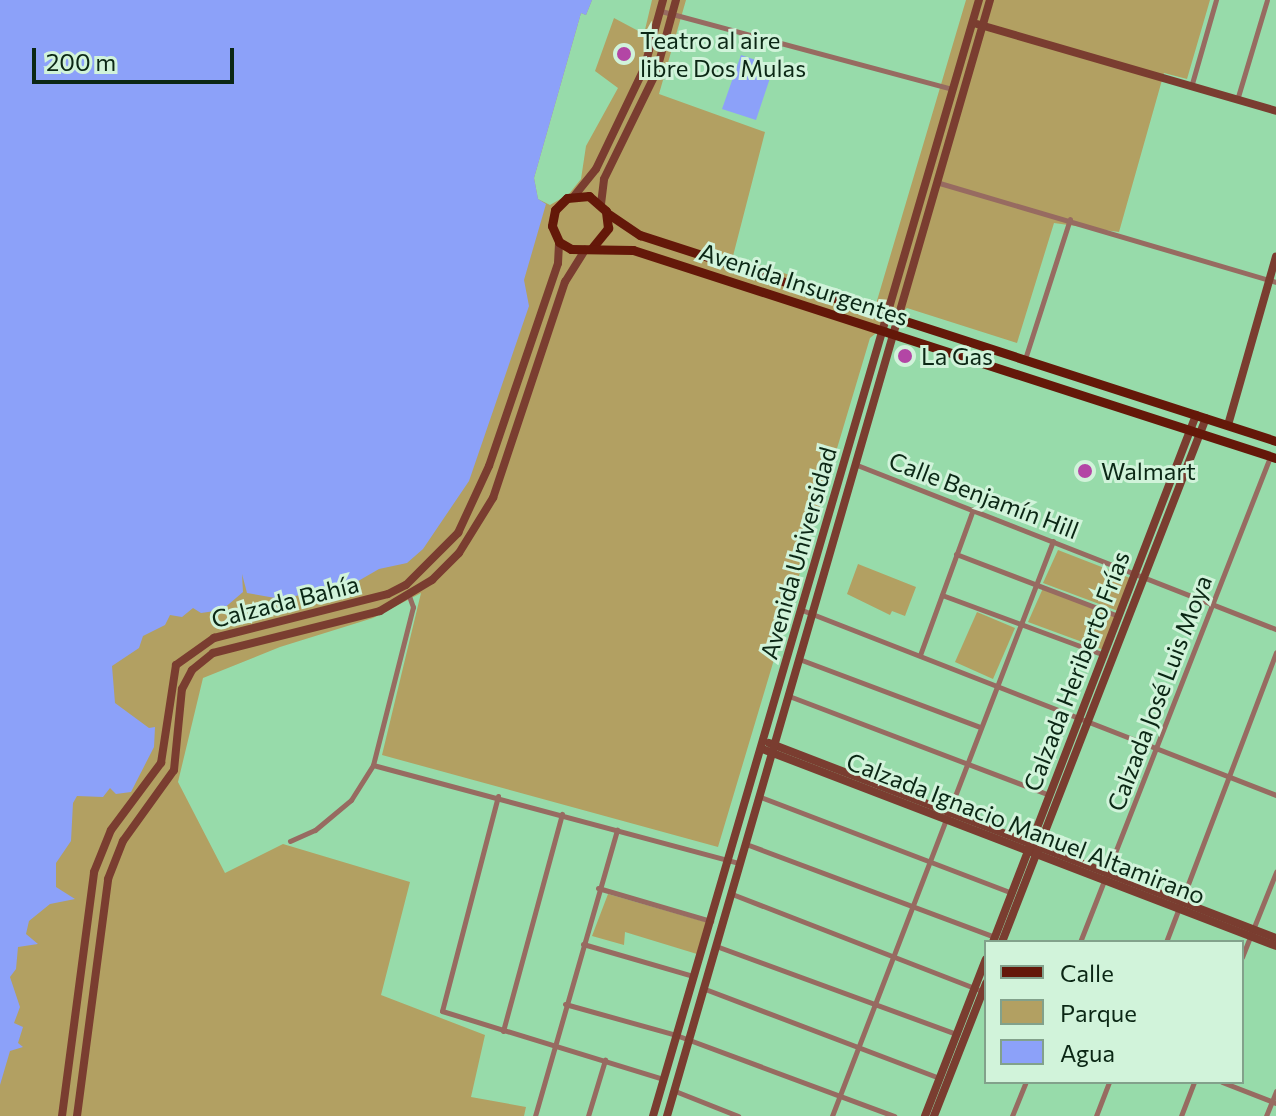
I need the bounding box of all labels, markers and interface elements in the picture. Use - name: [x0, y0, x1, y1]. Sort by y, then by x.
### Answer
- place label: Teatro al aire libre Dos Mulas: [640, 26, 806, 82]
- scale bar: [36, 32, 238, 82]
- marker: Teatro al aire libre Dos Mulas: [615, 45, 633, 63]
- text: 200 m: [46, 47, 116, 76]
- street label: Avenida Insurgentes: [696, 237, 912, 331]
- place label: La Gas: [921, 342, 993, 370]
- marker: La Gas: [896, 347, 914, 365]
- street label: Avenida Universidad: [754, 443, 842, 663]
- street label: Calle Benjamín Hill: [885, 446, 1083, 544]
- place label: Walmart: [1101, 457, 1196, 485]
- marker: Walmart: [1076, 462, 1094, 480]
- street label: Calzada Heriberto Frías: [1017, 547, 1135, 795]
- street label: Calzada Bahía: [208, 569, 362, 633]
- street label: Calzada José Luis Moya: [1101, 571, 1217, 815]
- street label: Calzada Ignacio Manuel Altamirano: [843, 746, 1209, 910]
- legend: [984, 940, 1244, 1084]
- text: Calle: [1060, 958, 1114, 987]
- text: Parque: [1060, 998, 1137, 1027]
- text: Agua: [1060, 1038, 1115, 1067]

